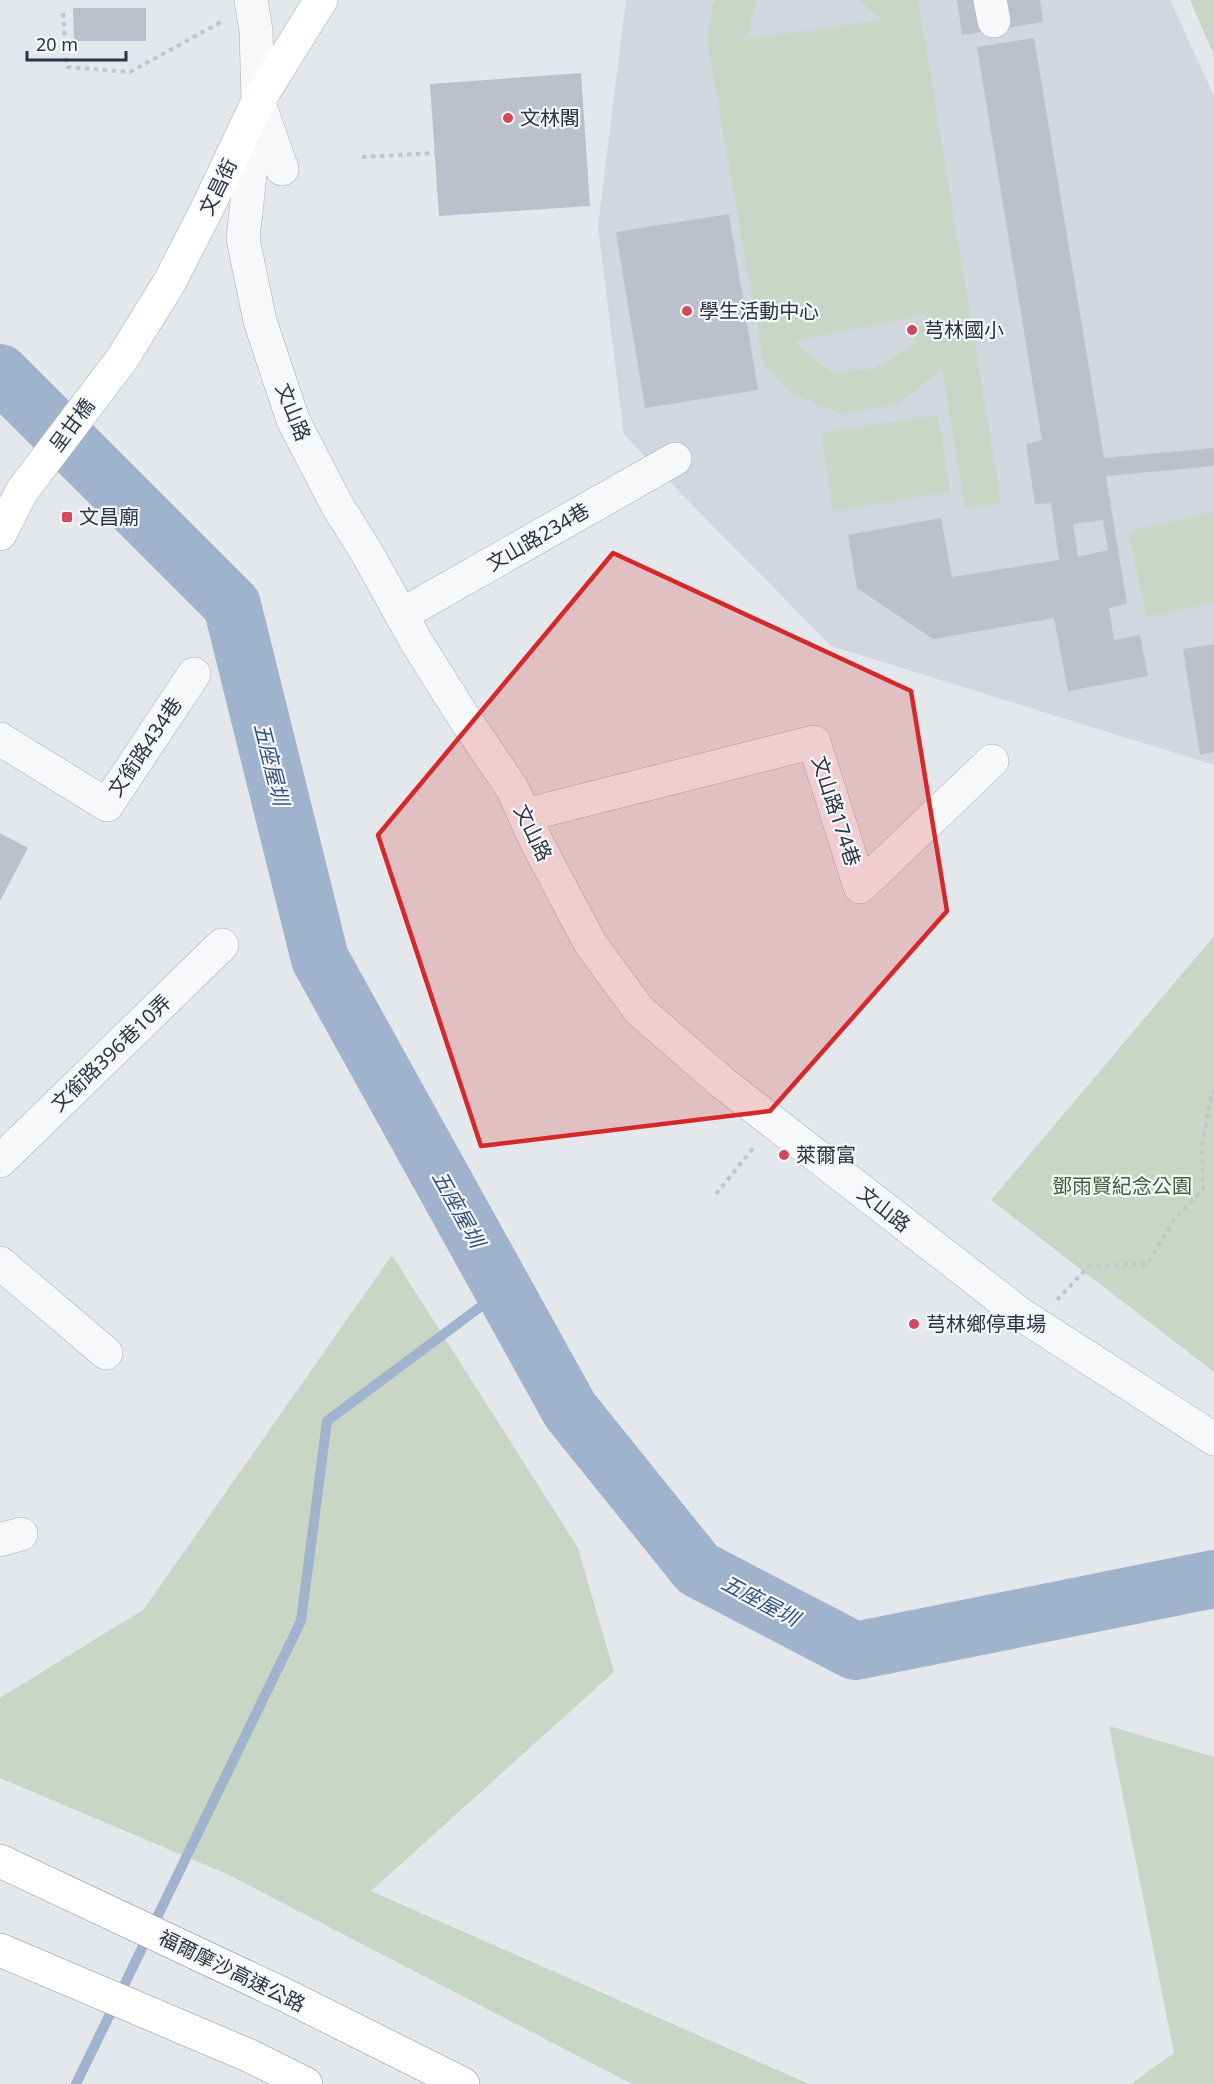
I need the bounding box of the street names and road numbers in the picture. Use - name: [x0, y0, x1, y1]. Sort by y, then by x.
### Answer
- street label: 文昌街: [192, 154, 243, 220]
- street label: 文山路: [270, 379, 317, 445]
- street label: 呈甘橋: [43, 393, 100, 457]
- street label: 文山路234巷: [481, 496, 594, 577]
- street label: 文銜路434巷: [101, 692, 188, 802]
- street label: 文山路174巷: [806, 752, 867, 869]
- street label: 文山路: [508, 800, 559, 866]
- street label: 文銜路396巷10弄: [45, 988, 177, 1117]
- street label: 文山路: [852, 1179, 916, 1238]
- street label: 福爾摩沙高速公路: [154, 1923, 310, 2018]

